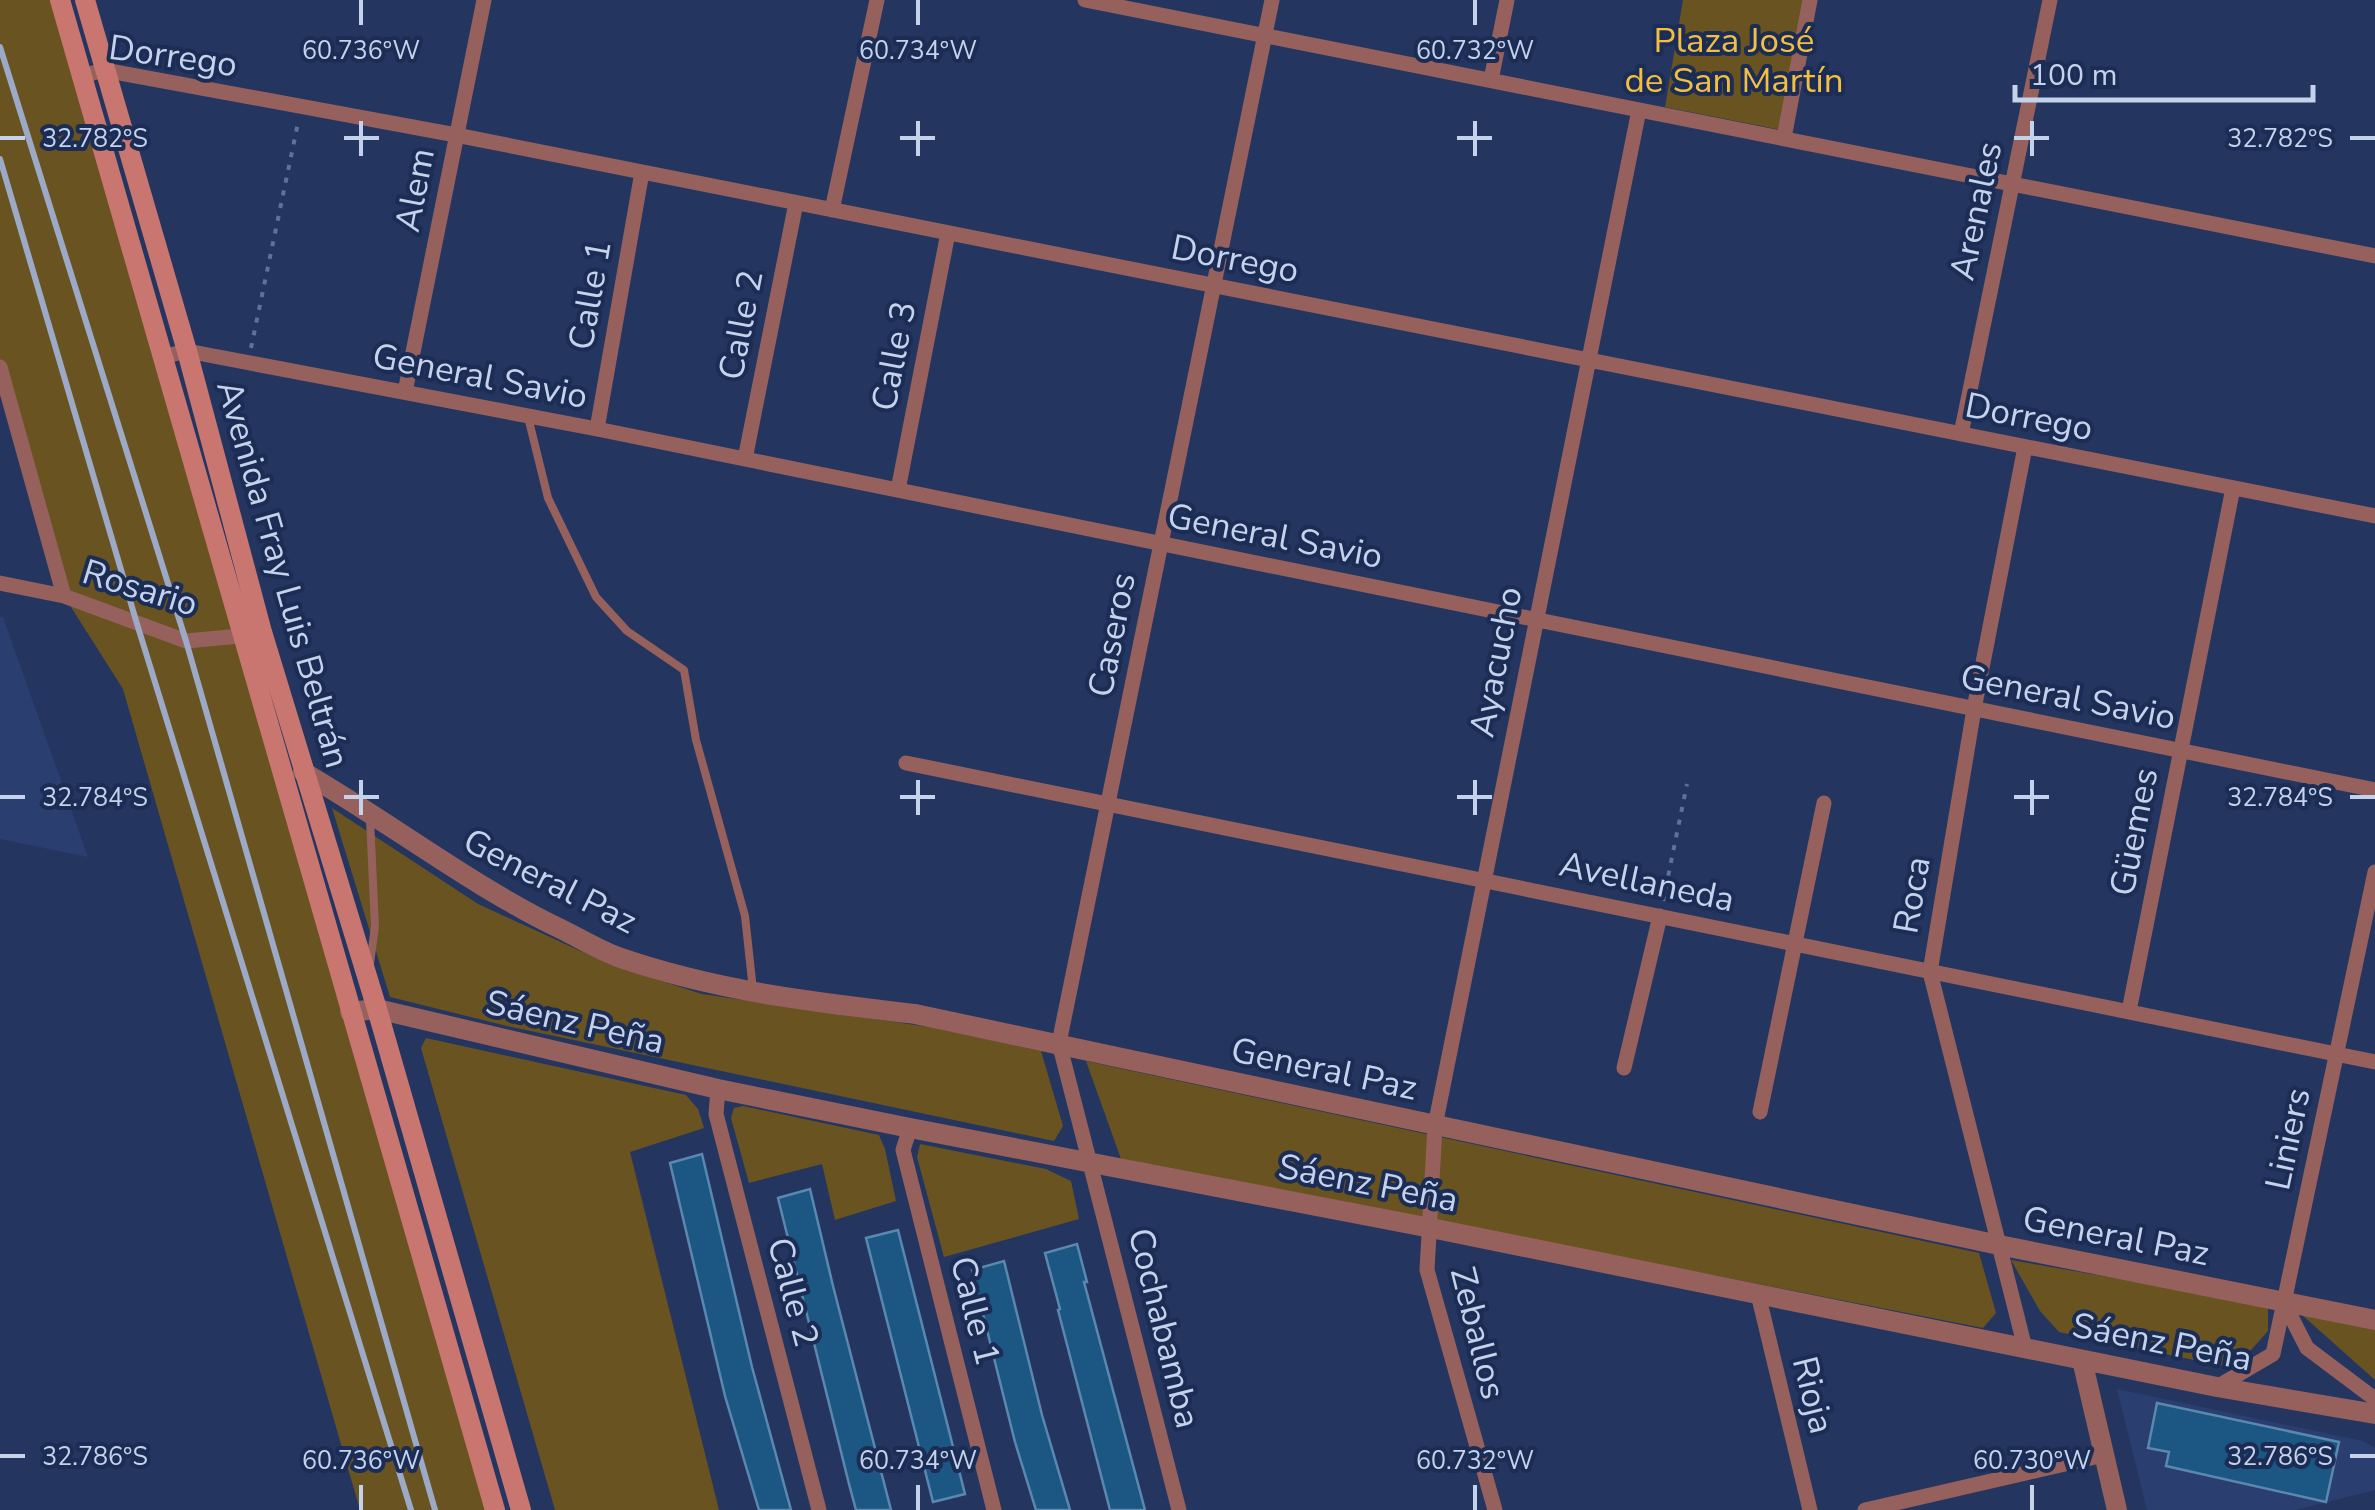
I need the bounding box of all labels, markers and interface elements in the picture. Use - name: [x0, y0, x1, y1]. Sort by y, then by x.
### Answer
- park label: Plaza José de San Martín: [1624, 17, 1844, 104]
- street label: Dorrego: [106, 24, 240, 88]
- text: 60.736°W: [302, 34, 420, 68]
- text: 60.734°W: [859, 34, 977, 68]
- text: 60.732°W: [1416, 34, 1534, 68]
- scale bar: [2015, 40, 2312, 102]
- text: 100 m: [2030, 55, 2117, 96]
- text: 32.782°S: [42, 122, 148, 156]
- text: 32.782°S: [2227, 122, 2333, 156]
- street label: Arenales: [1938, 137, 2014, 285]
- street label: Alem: [384, 144, 446, 236]
- street label: Dorrego: [1167, 224, 1303, 294]
- street label: Calle 1: [557, 236, 623, 354]
- street label: Calle 2: [707, 266, 775, 384]
- street label: Calle 3: [860, 297, 928, 415]
- street label: General Savio: [368, 332, 592, 420]
- street label: Avenida Fray Luis Beltrán: [205, 375, 361, 773]
- street label: Dorrego: [1961, 382, 2097, 452]
- street label: General Savio: [1163, 492, 1387, 580]
- street label: Rosario: [77, 548, 203, 628]
- street label: Caseros: [1077, 569, 1147, 701]
- street label: Ayacucho: [1458, 583, 1534, 741]
- street label: General Savio: [1956, 653, 2180, 741]
- street label: Güemes: [2099, 764, 2169, 900]
- text: 32.784°S: [42, 781, 148, 815]
- text: 32.784°S: [2227, 781, 2333, 815]
- street label: General Paz: [455, 817, 645, 945]
- street label: Avellaneda: [1555, 841, 1739, 923]
- street label: Roca: [1882, 853, 1942, 937]
- street label: Sáenz Peña: [481, 979, 669, 1065]
- street label: General Paz: [1227, 1026, 1421, 1112]
- street label: Liniers: [2254, 1084, 2322, 1194]
- street label: Sáenz Peña: [1274, 1143, 1462, 1223]
- street label: General Paz: [2019, 1195, 2213, 1277]
- street label: Cochabamba: [1116, 1223, 1212, 1433]
- street label: Calle 2: [756, 1232, 830, 1352]
- street label: Calle 1: [939, 1252, 1011, 1370]
- street label: Zeballos: [1439, 1262, 1517, 1404]
- street label: Sáenz Peña: [2068, 1302, 2256, 1382]
- street label: Rioja: [1781, 1352, 1845, 1438]
- text: 32.786°S: [42, 1440, 148, 1474]
- text: 32.786°S: [2227, 1440, 2333, 1474]
- text: 60.736°W: [302, 1444, 420, 1478]
- text: 60.734°W: [859, 1444, 977, 1478]
- text: 60.732°W: [1416, 1444, 1534, 1478]
- text: 60.730°W: [1973, 1444, 2091, 1478]

